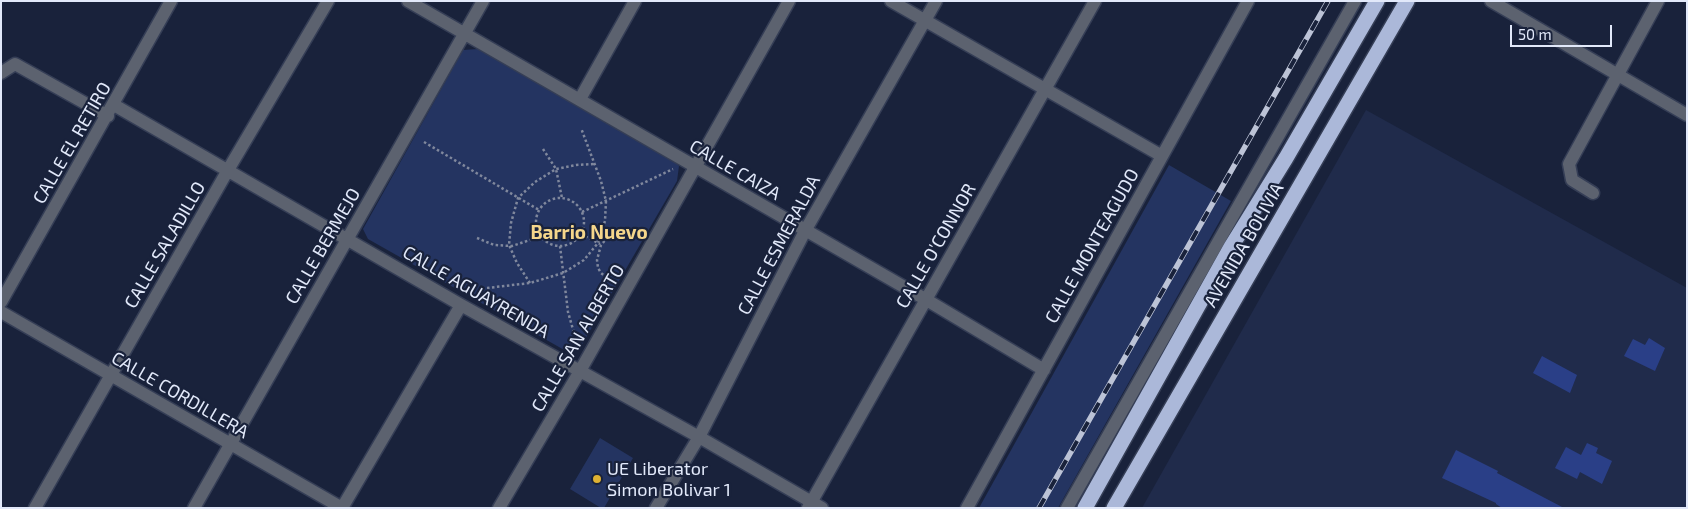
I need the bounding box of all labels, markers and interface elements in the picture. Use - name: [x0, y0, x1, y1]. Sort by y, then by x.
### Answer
- scale bar: [1513, 15, 1616, 47]
- text: 50 m: [1518, 25, 1552, 43]
- street label: CALLE EL RETIRO: [28, 78, 116, 208]
- street label: CALLE CAIZA: [686, 135, 784, 205]
- street label: CALLE MONTEAGUDO: [1041, 165, 1143, 327]
- street label: CALLE ESMERALDA: [733, 172, 825, 318]
- street label: CALLE SALADILLO: [120, 178, 210, 312]
- street label: AVENIDA BOLIVIA: [1200, 179, 1288, 311]
- street label: CALLE O'CONNOR: [892, 180, 980, 312]
- street label: CALLE BERMEJO: [281, 184, 365, 308]
- district label: Barrio Nuevo: [530, 222, 648, 244]
- street label: CALLE AGUAYRENDA: [399, 241, 553, 343]
- street label: CALLE SAN ALBERTO: [527, 260, 629, 416]
- street label: CALLE CORDILLERA: [108, 347, 252, 443]
- place label: UE Liberator Simon Bolivar 1: [607, 458, 731, 500]
- marker: UE Liberator Simon Bolivar 1: [591, 473, 603, 485]

